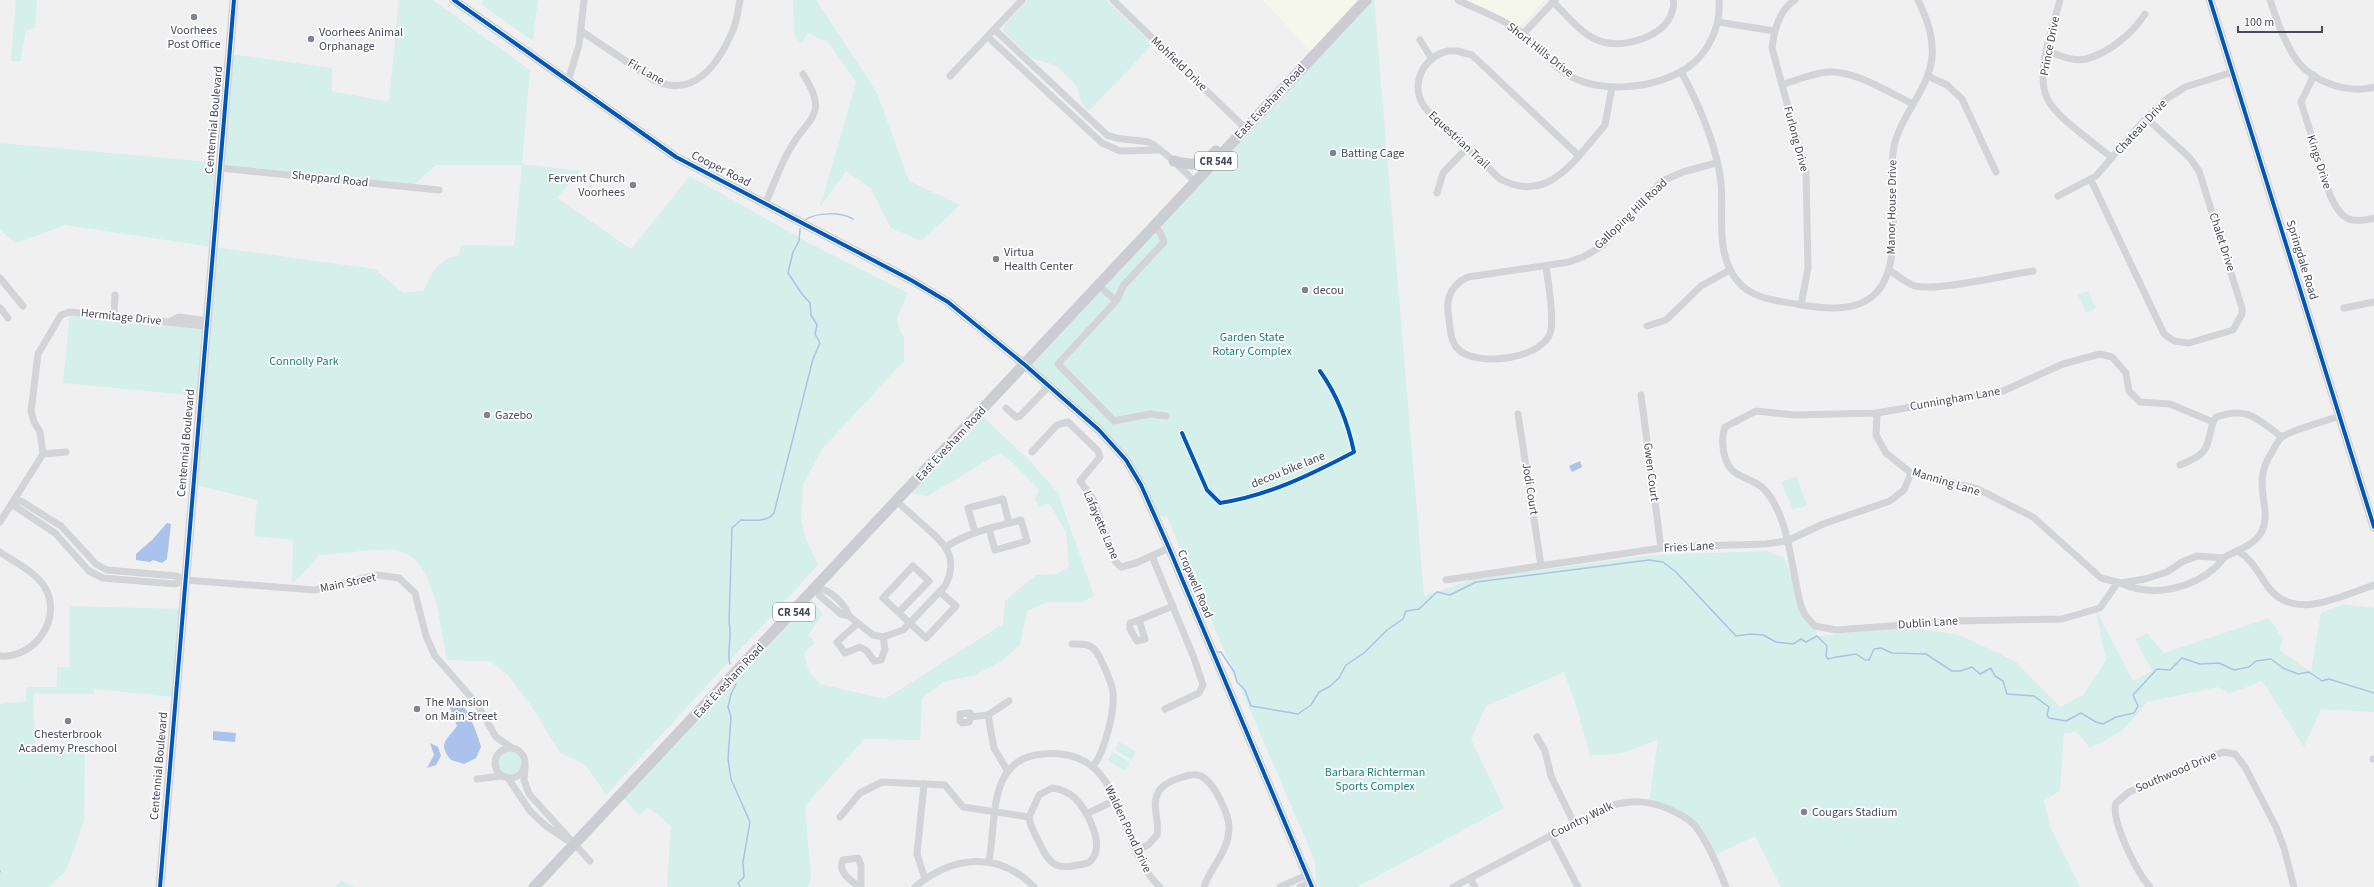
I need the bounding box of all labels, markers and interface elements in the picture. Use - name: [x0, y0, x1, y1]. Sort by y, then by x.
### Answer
- scale bar: [2238, 8, 2322, 34]
- marker: Voorhees Post Office: [189, 12, 199, 22]
- text: 100 m: [2244, 14, 2274, 31]
- street label: Prince Drive: [2036, 15, 2064, 77]
- street label: Short Hills Drive: [1503, 19, 1577, 81]
- place label: Voorhees Post Office: [167, 22, 221, 53]
- place label: Voorhees Animal Orphanage: [319, 24, 403, 55]
- street label: Mohfield Drive: [1147, 33, 1211, 95]
- marker: Voorhees Animal Orphanage: [306, 34, 316, 44]
- street label: Fir Lane: [624, 55, 668, 89]
- street label: East Evesham Road: [1231, 61, 1309, 143]
- street label: Centennial Boulevard: [201, 65, 227, 175]
- street label: Chateau Drive: [2111, 96, 2171, 158]
- street label: Furlong Drive: [1779, 104, 1813, 174]
- street label: Equestrian Trail: [1425, 107, 1493, 173]
- street label: Kings Drive: [2302, 133, 2336, 191]
- place label: Batting Cage: [1341, 145, 1405, 162]
- street label: Cooper Road: [688, 147, 754, 191]
- marker: Batting Cage: [1328, 148, 1338, 158]
- road number: CR 544: [1195, 152, 1237, 170]
- street label: Manor House Drive: [1883, 159, 1901, 254]
- street label: Sheppard Road: [291, 167, 369, 191]
- place label: Fervent Church Voorhees: [548, 170, 625, 201]
- street label: Galloping Hill Road: [1591, 175, 1671, 253]
- marker: Fervent Church Voorhees: [628, 180, 638, 190]
- street label: Chalet Drive: [2205, 210, 2239, 274]
- street label: Springdale Road: [2282, 218, 2322, 302]
- place label: Virtua Health Center: [1004, 244, 1074, 275]
- marker: Virtua Health Center: [991, 254, 1001, 264]
- place label: decou: [1313, 282, 1344, 299]
- marker: decou: [1300, 285, 1310, 295]
- street label: Hermitage Drive: [80, 304, 162, 330]
- park label: Garden State Rotary Complex: [1212, 329, 1292, 360]
- park label: Connolly Park: [269, 353, 339, 370]
- street label: Cunningham Lane: [1909, 383, 2001, 415]
- street label: Centennial Boulevard: [173, 388, 199, 498]
- street label: East Evesham Road: [912, 403, 990, 485]
- place label: Gazebo: [495, 407, 533, 424]
- marker: Gazebo: [482, 410, 492, 420]
- street label: Gwen Court: [1639, 442, 1663, 502]
- street label: decou bike lane: [1248, 447, 1328, 493]
- street label: Jodi Court: [1518, 462, 1542, 516]
- street label: Manning Lane: [1910, 464, 1982, 500]
- street label: Lafayette Lane: [1079, 488, 1123, 562]
- street label: Fries Lane: [1663, 537, 1715, 557]
- street label: Cropwell Road: [1173, 547, 1217, 621]
- street label: Main Street: [318, 569, 378, 597]
- road number: CR 544: [773, 603, 815, 621]
- street label: Dublin Lane: [1898, 612, 1959, 634]
- street label: East Evesham Road: [690, 640, 768, 722]
- place label: The Mansion on Main Street: [425, 694, 497, 725]
- marker: The Mansion on Main Street: [412, 704, 422, 714]
- street label: Centennial Boulevard: [146, 711, 172, 821]
- marker: Chesterbrook Academy Preschool: [63, 716, 73, 726]
- place label: Chesterbrook Academy Preschool: [19, 726, 117, 757]
- street label: Southwood Drive: [2133, 747, 2219, 797]
- park label: Barbara Richterman Sports Complex: [1325, 764, 1425, 795]
- street label: Walden Pond Drive: [1100, 783, 1156, 875]
- street label: Country Walk: [1548, 798, 1616, 842]
- place label: Cougars Stadium: [1812, 804, 1897, 821]
- marker: Cougars Stadium: [1799, 807, 1809, 817]

